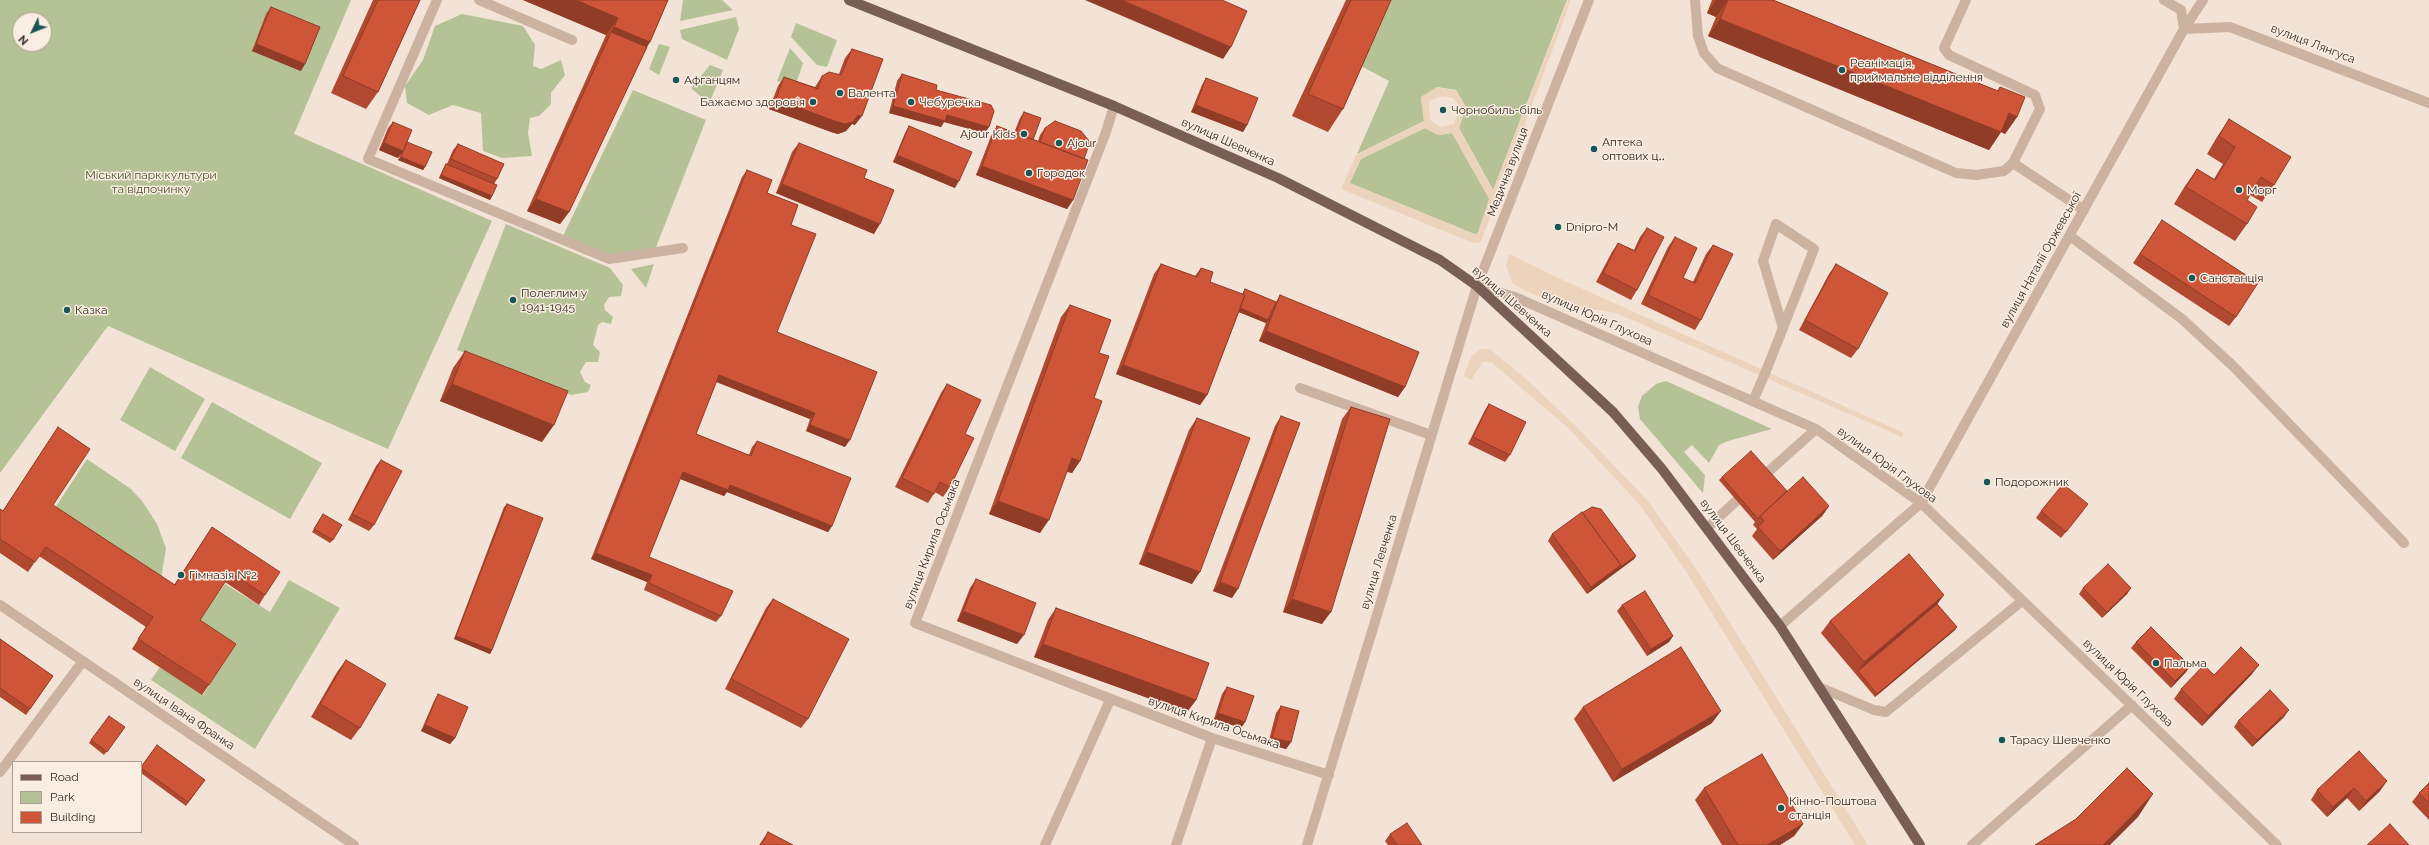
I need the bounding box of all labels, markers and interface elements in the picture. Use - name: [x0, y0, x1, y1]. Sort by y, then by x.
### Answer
- north arrow: [12, 12, 52, 52]
- street label: вулиця Лянгуса: [2269, 21, 2357, 67]
- text: N: [16, 32, 31, 47]
- place label: Реанімація, приймальне відділення: [1850, 56, 1983, 84]
- marker: Реанімація, приймальне відділення: [1837, 65, 1847, 75]
- place label: Афганцям: [684, 73, 740, 87]
- marker: Афганцям: [671, 75, 681, 85]
- place label: Валента: [848, 86, 896, 100]
- marker: Валента: [835, 88, 845, 98]
- place label: Бажаємо здоровʼя: [700, 95, 805, 109]
- place label: Чебуречка: [919, 95, 981, 109]
- marker: Бажаємо здоровʼя: [808, 97, 818, 107]
- marker: Чебуречка: [906, 97, 916, 107]
- place label: Чорнобиль-біль: [1451, 103, 1542, 117]
- marker: Чорнобиль-біль: [1438, 105, 1448, 115]
- street label: вулиця Шевченка: [1179, 115, 1277, 169]
- street label: Медична вулиця: [1484, 125, 1532, 219]
- place label: Ajour Kids: [960, 127, 1016, 141]
- marker: Ajour Kids: [1019, 129, 1029, 139]
- place label: Аптека оптових ц‥: [1602, 135, 1665, 163]
- place label: Ajour: [1067, 136, 1096, 150]
- marker: Ajour: [1054, 138, 1064, 148]
- marker: Аптека оптових ц‥: [1589, 144, 1599, 154]
- place label: Городок: [1037, 166, 1085, 180]
- park label: Міський парк культури та відпочинку: [85, 168, 217, 196]
- marker: Городок: [1024, 168, 1034, 178]
- place label: Морг: [2247, 183, 2277, 197]
- marker: Морг: [2234, 185, 2244, 195]
- street label: вулиця Наталії Оржевської: [1998, 190, 2084, 330]
- place label: Dnipro-M: [1566, 220, 1618, 234]
- marker: Dnipro-M: [1553, 222, 1563, 232]
- street label: вулиця Шевченка: [1469, 263, 1555, 341]
- place label: Санстанція: [2200, 271, 2263, 285]
- marker: Санстанція: [2187, 273, 2197, 283]
- place label: Полеглим у 1941-1945: [521, 286, 587, 314]
- street label: вулиця Юрія Глухова: [1539, 287, 1655, 349]
- marker: Полеглим у 1941-1945: [508, 295, 518, 305]
- place label: Казка: [75, 303, 107, 317]
- marker: Казка: [62, 305, 72, 315]
- street label: вулиця Юрія Глухова: [1834, 424, 1940, 506]
- place label: Подорожник: [1995, 475, 2069, 489]
- street label: вулиця Кирила Осьмака: [901, 477, 963, 611]
- marker: Подорожник: [1982, 477, 1992, 487]
- street label: вулиця Шевченка: [1697, 496, 1769, 586]
- street label: вулиця Левченка: [1358, 513, 1400, 611]
- place label: Гімназія №2: [189, 568, 257, 582]
- marker: Гімназія №2: [176, 570, 186, 580]
- street label: вулиця Юрія Глухова: [2080, 636, 2176, 730]
- place label: Пальма: [2164, 656, 2207, 670]
- marker: Пальма: [2151, 658, 2161, 668]
- street label: вулиця Івана Франка: [131, 675, 237, 753]
- street label: вулиця Кирила Осьмака: [1146, 694, 1282, 752]
- place label: Тарасу Шевченко: [2010, 733, 2111, 747]
- marker: Тарасу Шевченко: [1997, 735, 2007, 745]
- legend: [12, 761, 142, 833]
- text: Road: [50, 770, 79, 784]
- text: Park: [50, 790, 75, 804]
- place label: Кінно-Поштова станція: [1789, 794, 1877, 822]
- marker: Кінно-Поштова станція: [1776, 803, 1786, 813]
- text: Building: [50, 810, 96, 824]

